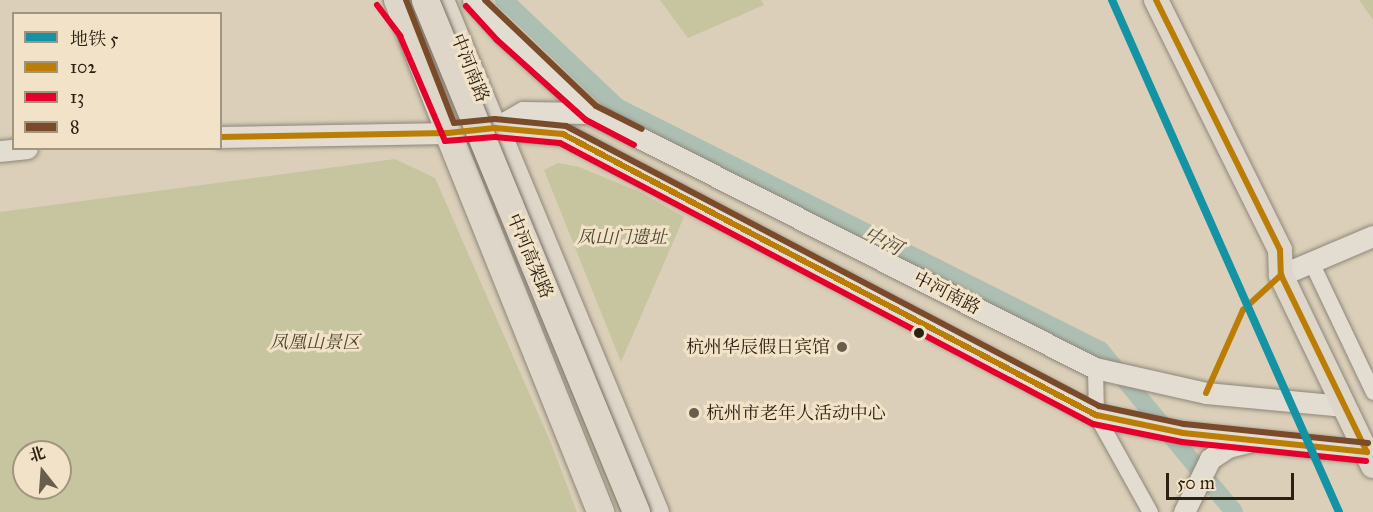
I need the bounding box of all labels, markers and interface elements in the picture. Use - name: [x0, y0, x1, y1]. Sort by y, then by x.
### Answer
- legend: [12, 12, 222, 150]
- text: 地铁 5: [70, 28, 118, 50]
- street label: 中河南路: [447, 31, 493, 105]
- text: 102: [70, 56, 96, 78]
- text: 13: [70, 86, 84, 108]
- text: 8: [70, 116, 80, 138]
- street label: 中河高架路: [502, 210, 558, 302]
- water label: 中河: [860, 221, 906, 261]
- park label: 凤山门遗址: [577, 226, 667, 248]
- street label: 中河南路: [910, 267, 984, 319]
- unlabelled marker: [913, 327, 925, 339]
- park label: 凤凰山景区: [270, 331, 360, 353]
- place label: 杭州华辰假日宾馆: [686, 336, 830, 358]
- marker: 杭州华辰假日宾馆: [835, 340, 849, 354]
- place label: 杭州市老年人活动中心: [706, 402, 886, 424]
- marker: 杭州市老年人活动中心: [687, 406, 701, 420]
- north arrow: [12, 440, 72, 500]
- text: 北: [27, 443, 48, 466]
- scale bar: [1169, 461, 1296, 499]
- text: 50 m: [1177, 472, 1215, 494]

